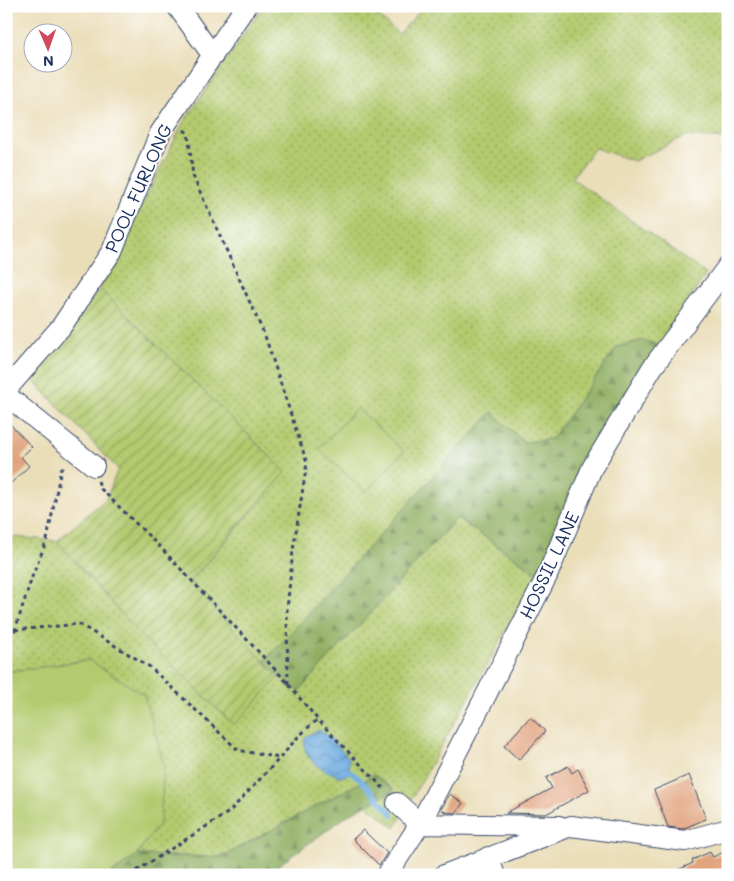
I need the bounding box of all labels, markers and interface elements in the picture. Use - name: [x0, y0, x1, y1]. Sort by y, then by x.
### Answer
- north arrow: [22, 22, 72, 72]
- text: N: [43, 52, 54, 71]
- street label: POOL FURLONG: [99, 120, 177, 256]
- street label: HOSSIL LANE: [514, 507, 584, 623]

